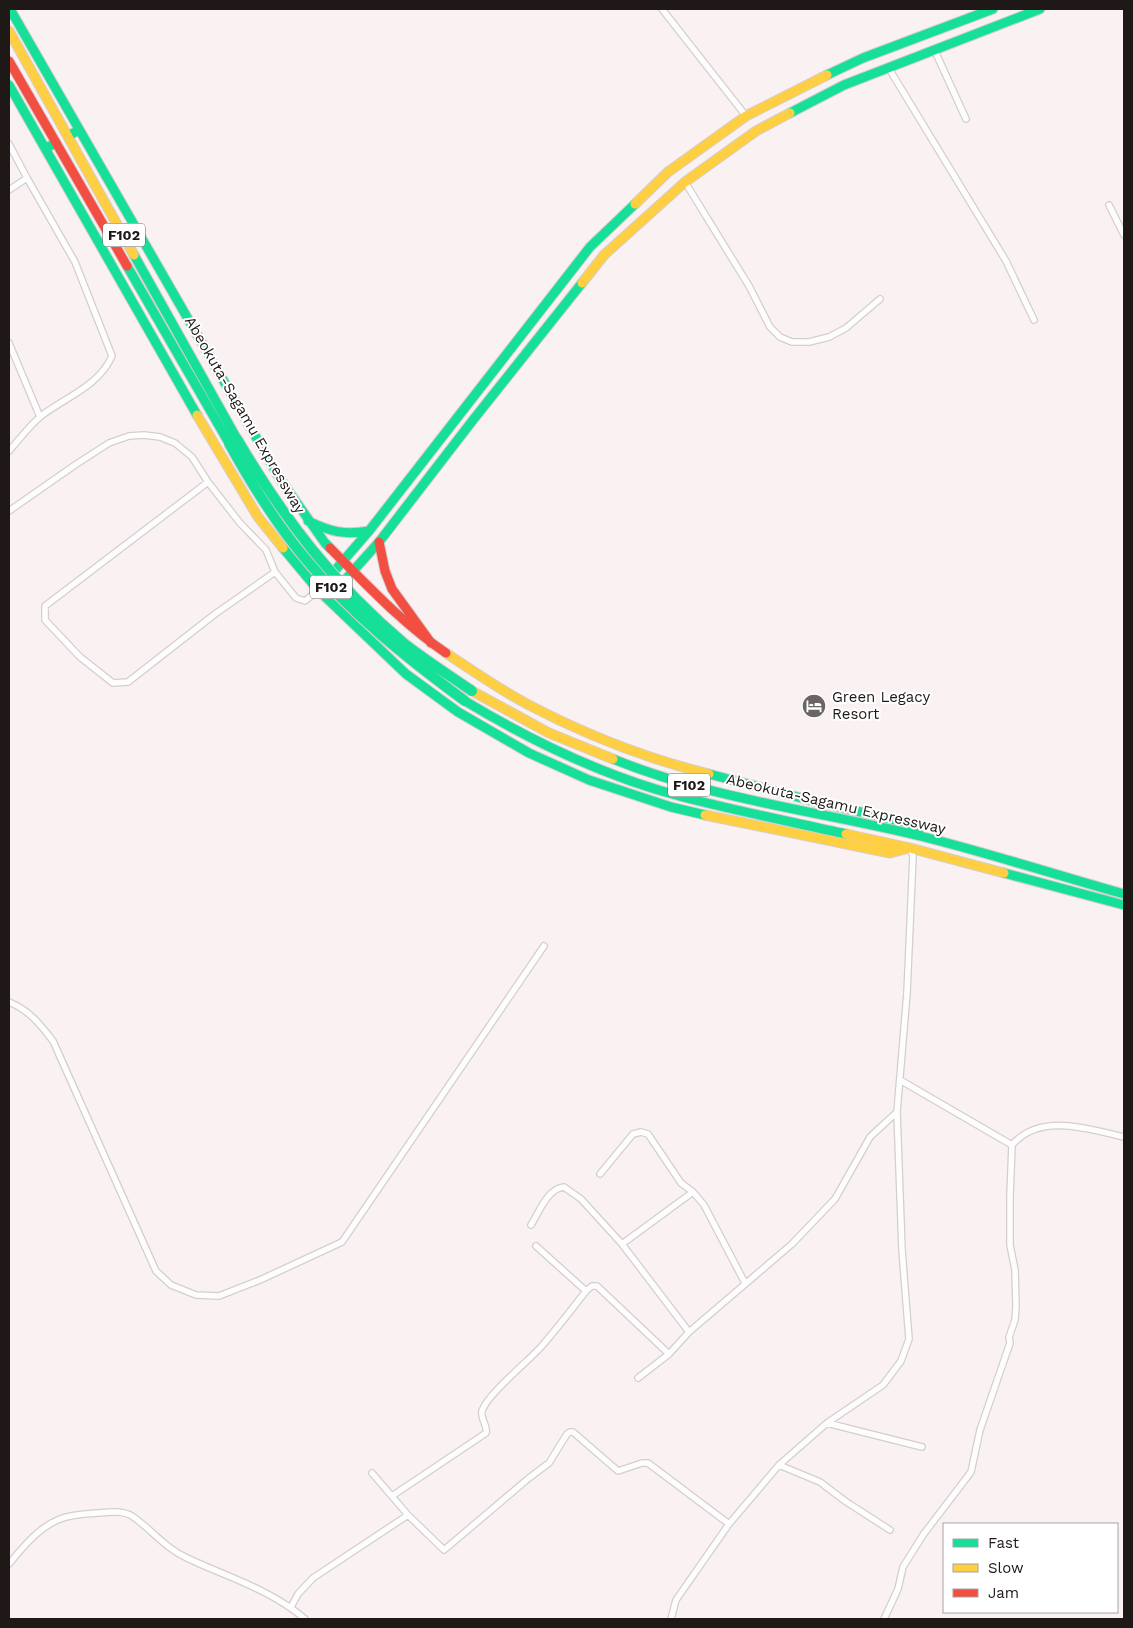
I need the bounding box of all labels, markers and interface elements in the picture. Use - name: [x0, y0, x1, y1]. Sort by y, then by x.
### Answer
- road number: F102: [103, 224, 145, 246]
- street label: Abeokuta-Sagamu Expressway: [181, 313, 309, 517]
- road number: F102: [310, 576, 352, 598]
- place label: Green Legacy Resort: [832, 688, 930, 723]
- hotel icon: Green Legacy Resort: [801, 693, 827, 719]
- street label: Abeokuta-Sagamu Expressway: [725, 770, 948, 838]
- road number: F102: [668, 774, 710, 796]
- legend: [943, 1523, 1118, 1613]
- text: Fast: [988, 1534, 1020, 1552]
- text: Slow: [988, 1559, 1024, 1577]
- text: Jam: [988, 1584, 1019, 1602]

